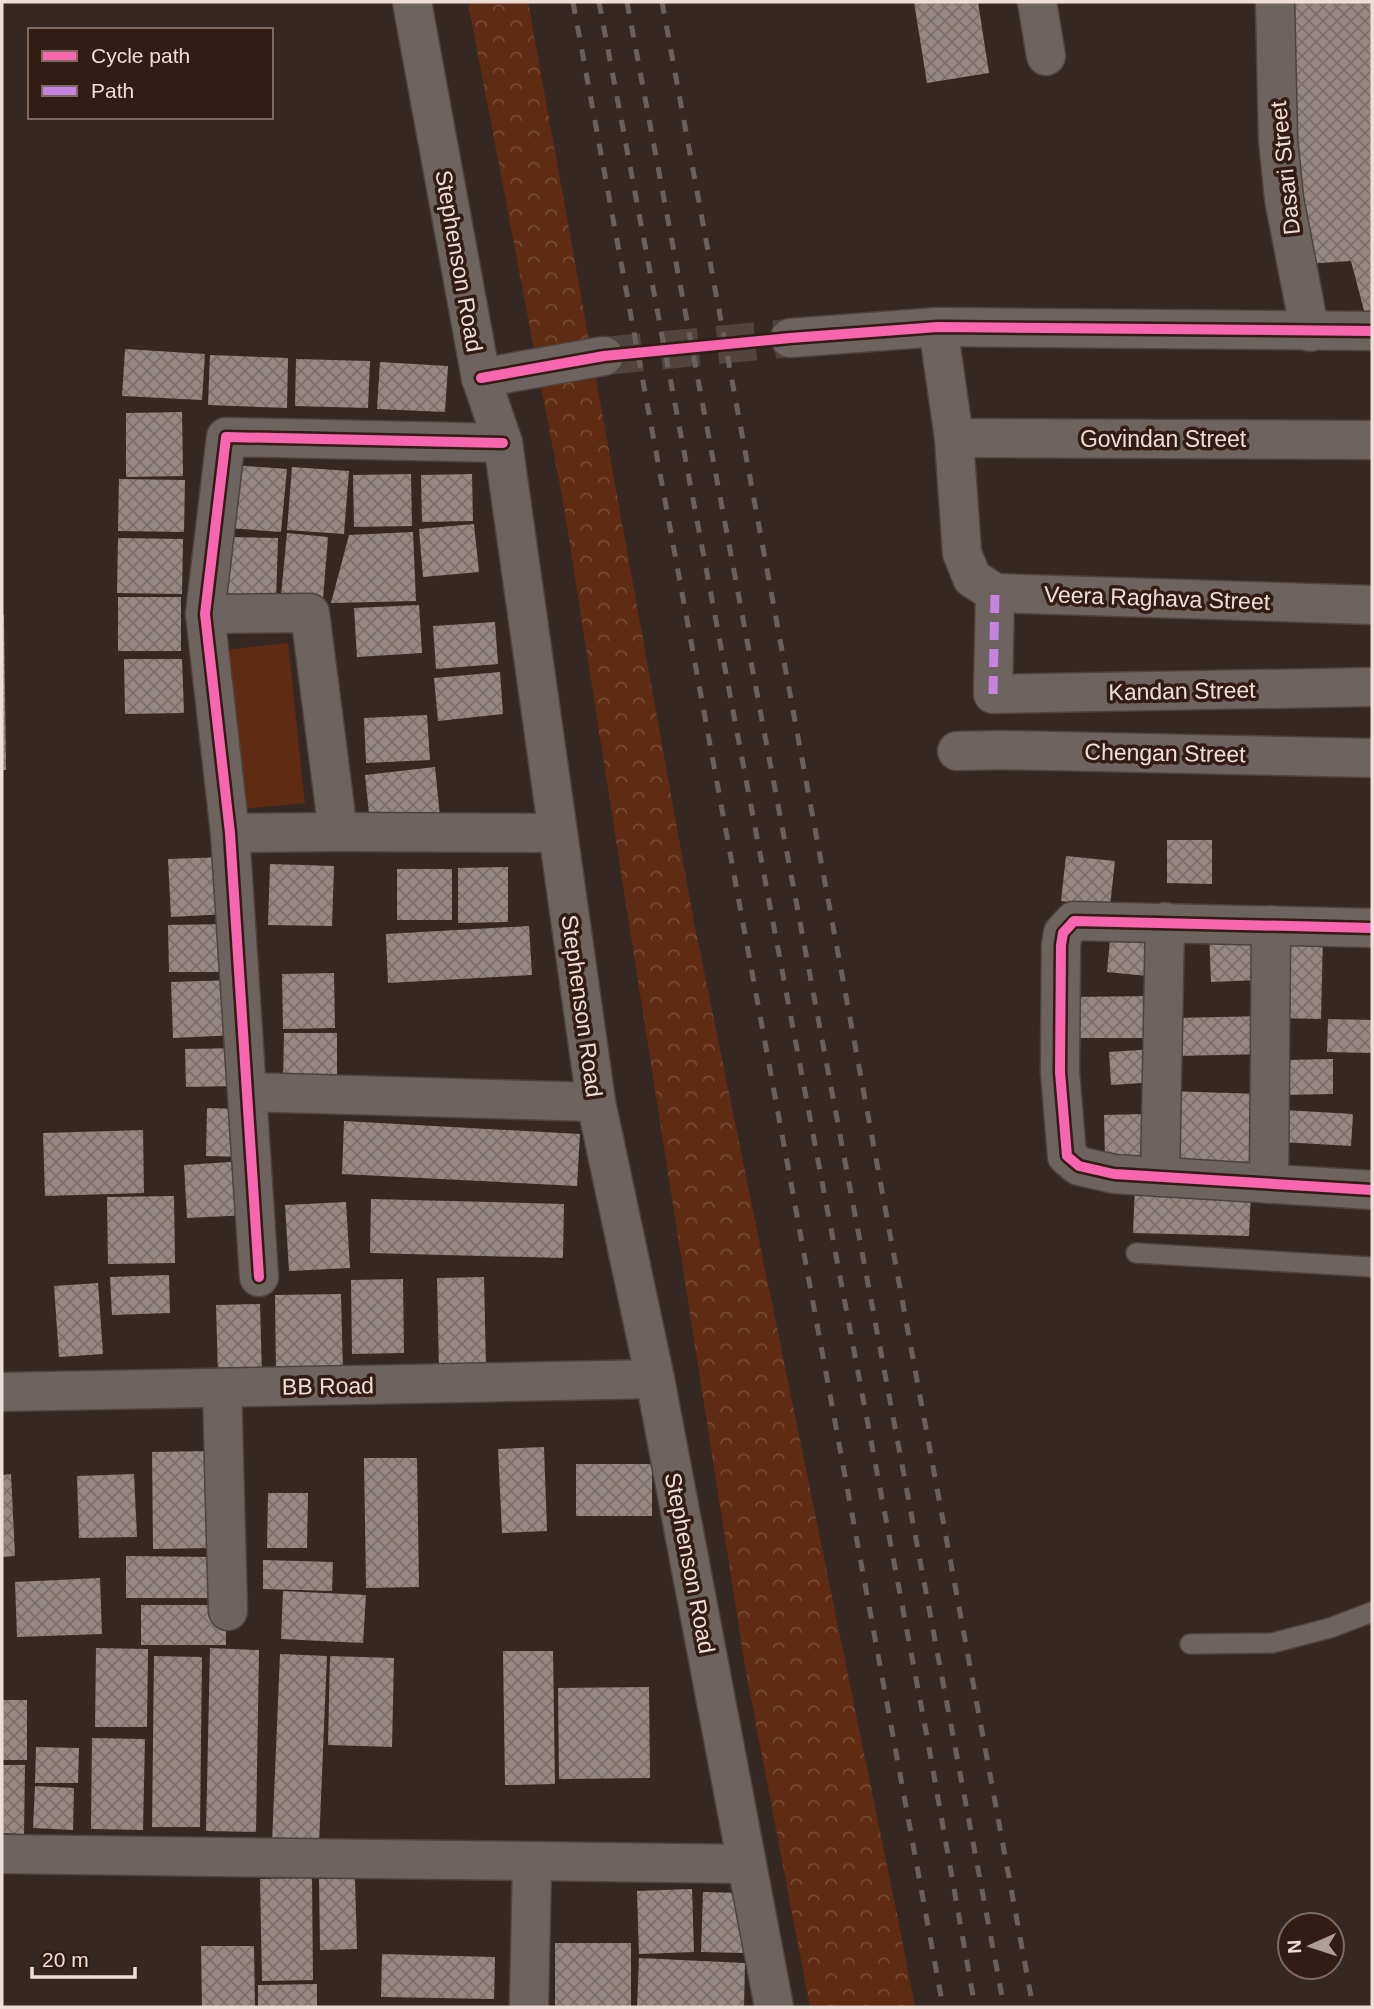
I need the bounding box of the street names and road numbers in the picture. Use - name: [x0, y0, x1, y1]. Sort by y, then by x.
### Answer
- street label: Dasari Street: [1265, 99, 1305, 236]
- street label: Stephenson Road: [430, 168, 488, 354]
- street label: Govindan Street: [1080, 426, 1247, 452]
- street label: Veera Raghava Street: [1043, 581, 1271, 615]
- street label: Kandan Street: [1108, 677, 1256, 705]
- street label: Chengan Street: [1084, 739, 1246, 767]
- street label: Stephenson Road: [556, 913, 608, 1099]
- street label: BB Road: [282, 1372, 374, 1400]
- street label: Stephenson Road: [660, 1470, 720, 1656]

